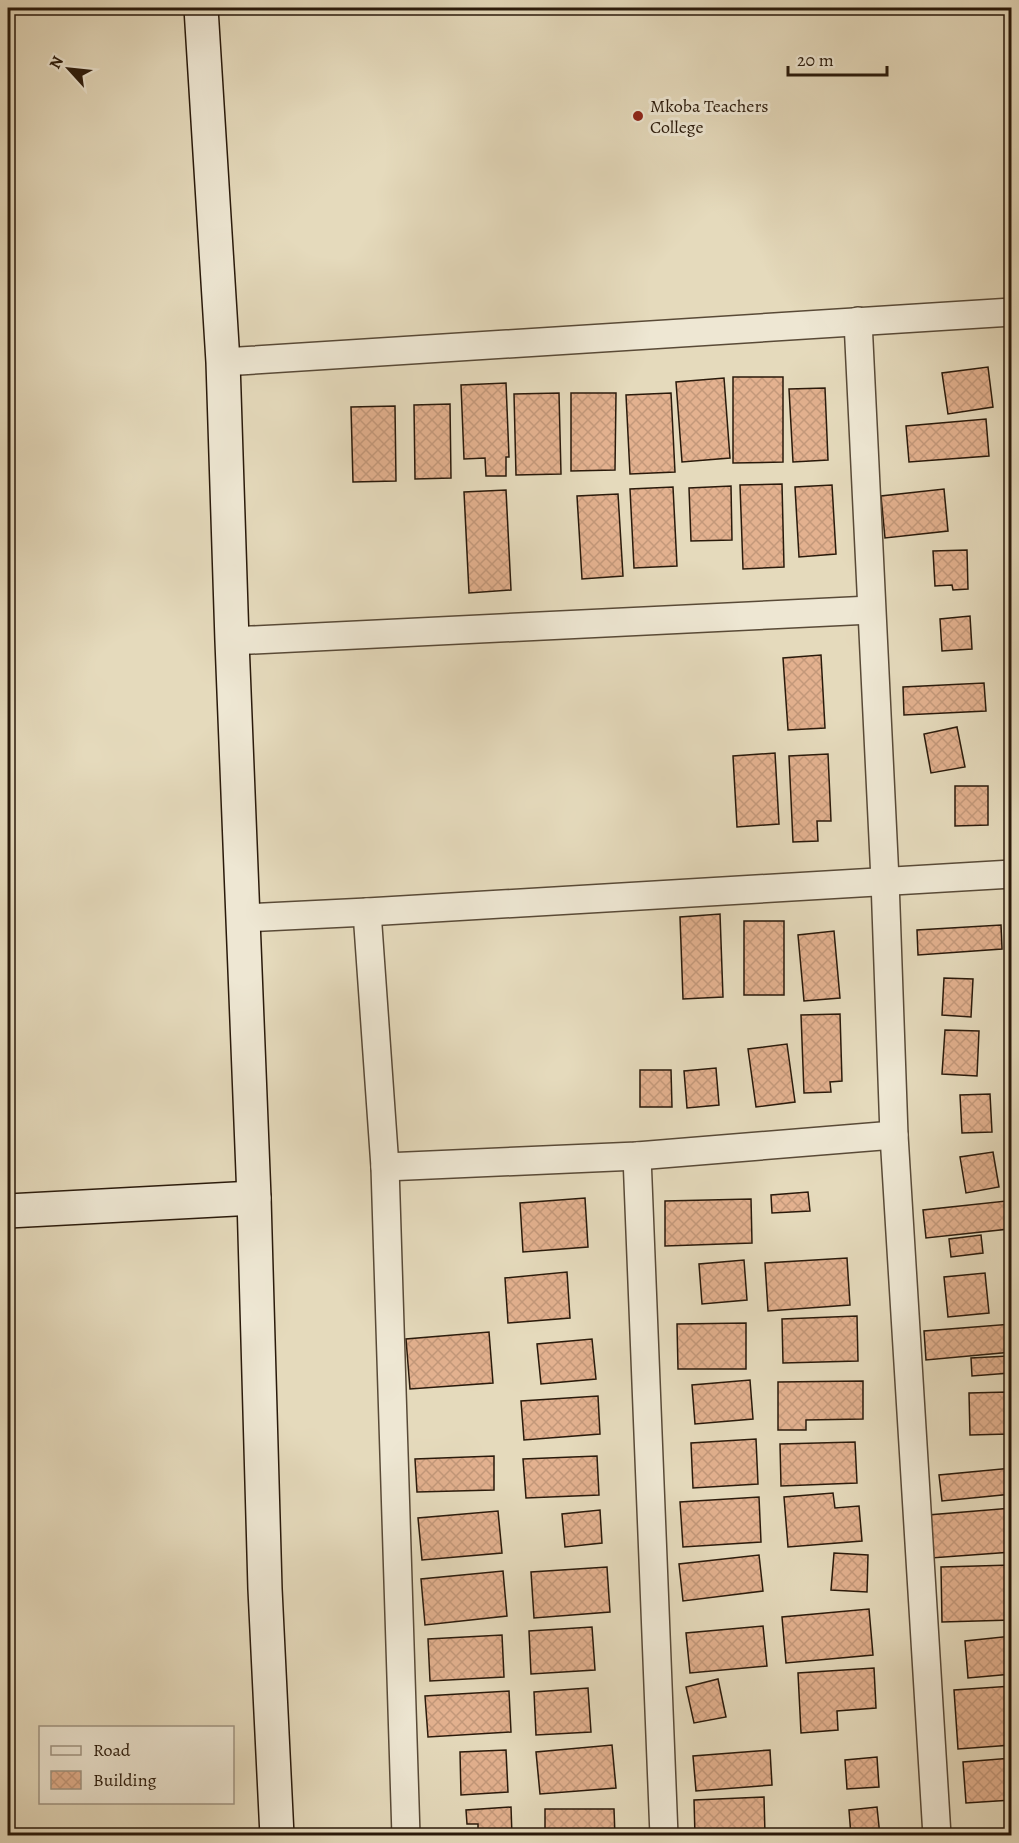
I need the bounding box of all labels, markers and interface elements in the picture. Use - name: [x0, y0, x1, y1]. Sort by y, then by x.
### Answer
- north arrow: [39, 39, 99, 99]
- scale bar: [788, 39, 887, 77]
- text: 20 m: [797, 48, 834, 72]
- text: N: [44, 52, 69, 73]
- place label: Mkoba Teachers College: [650, 94, 769, 139]
- marker: Mkoba Teachers College: [631, 109, 645, 123]
- legend: [39, 1726, 234, 1804]
- text: Road: [93, 1738, 131, 1762]
- text: Building: [93, 1768, 157, 1792]

